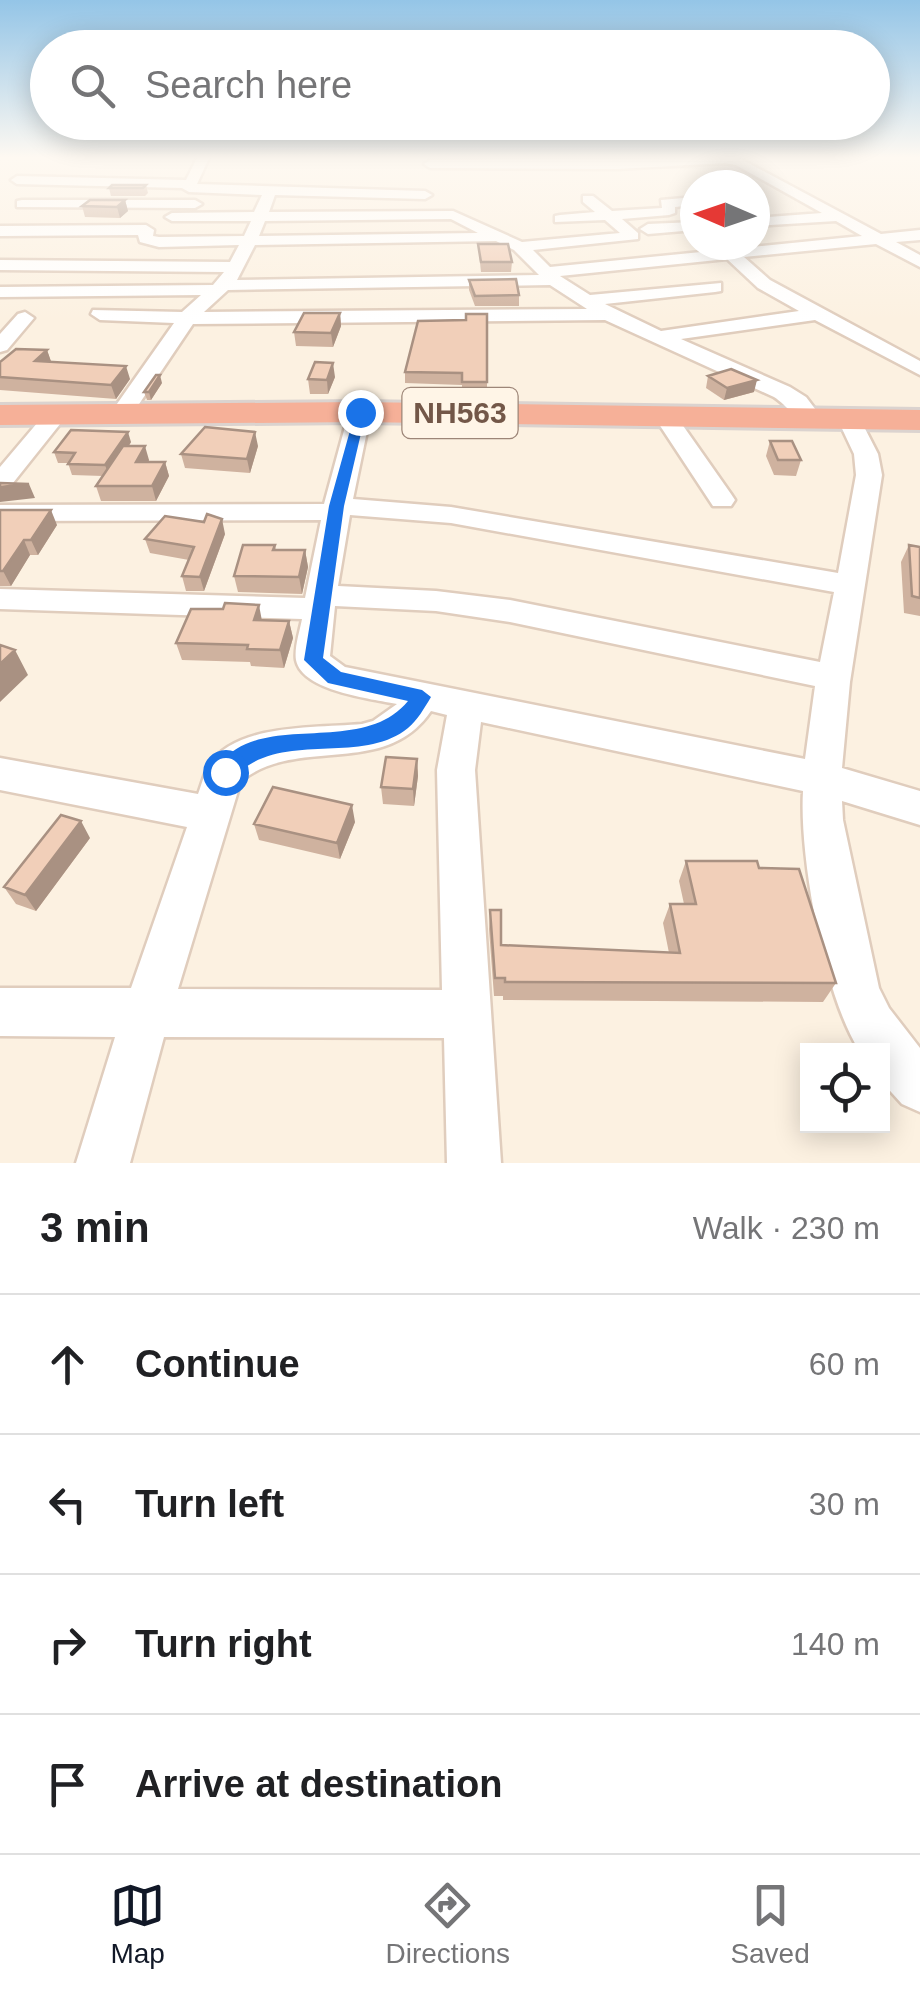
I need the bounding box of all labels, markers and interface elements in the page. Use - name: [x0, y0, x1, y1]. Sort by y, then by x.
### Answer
- search box: [30, 30, 890, 140]
- icon: search: [65, 58, 120, 113]
- text: Search here: [145, 64, 352, 106]
- north arrow: [680, 170, 770, 260]
- road number: NH563: [402, 388, 518, 438]
- route end: [338, 390, 384, 436]
- route start: [203, 750, 249, 796]
- map controls: [800, 1043, 890, 1133]
- button: locate: [800, 1043, 890, 1133]
- text: 3 min: [40, 1204, 150, 1251]
- text: Walk · 230 m: [693, 1210, 880, 1246]
- icon: ahead: [40, 1337, 95, 1392]
- text: Continue: [135, 1343, 300, 1385]
- text: 60 m: [809, 1346, 880, 1382]
- icon: left: [40, 1477, 95, 1532]
- text: Turn left: [135, 1483, 284, 1525]
- text: 30 m: [809, 1486, 880, 1522]
- icon: right: [40, 1617, 95, 1672]
- text: Turn right: [135, 1623, 312, 1665]
- text: 140 m: [791, 1626, 880, 1662]
- icon: arrive: [40, 1757, 95, 1812]
- text: Arrive at destination: [135, 1763, 502, 1805]
- tab: Map: [110, 1878, 165, 1970]
- tab: Directions: [386, 1878, 510, 1970]
- tab: Saved: [730, 1878, 810, 1970]

